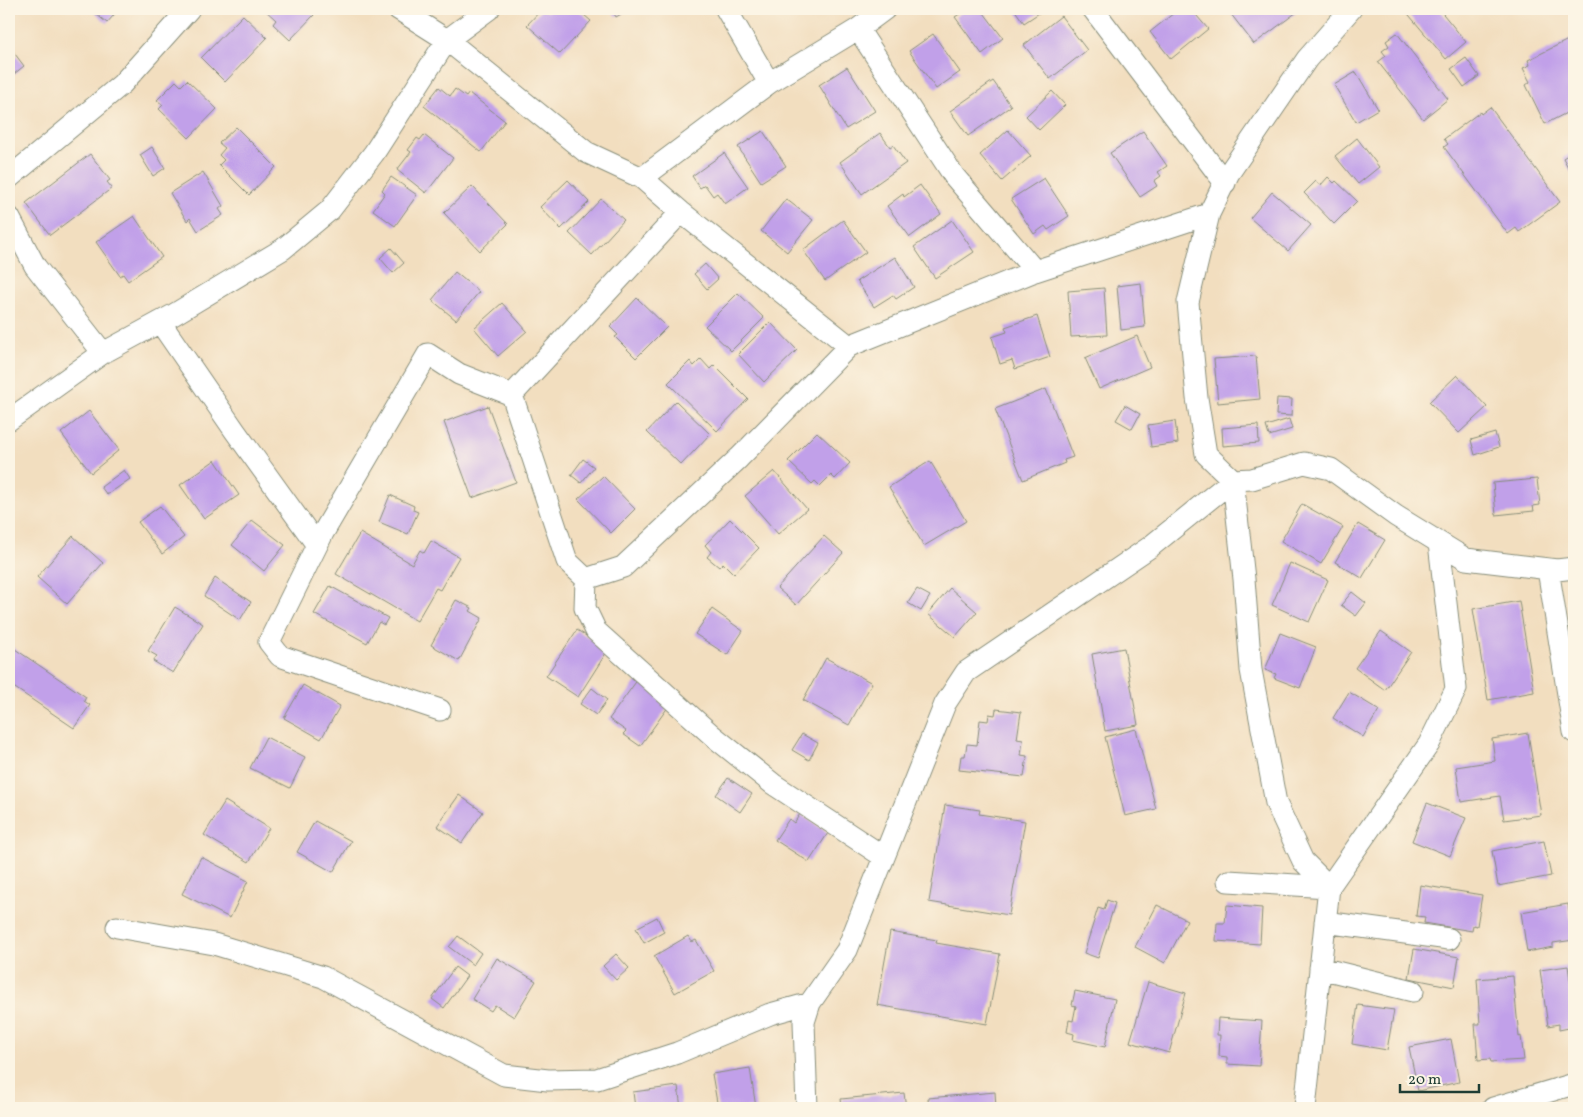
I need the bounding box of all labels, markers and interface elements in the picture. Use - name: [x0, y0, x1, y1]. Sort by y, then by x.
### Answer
- scale bar: [1400, 1062, 1479, 1094]
- text: 20 m: [1408, 1070, 1441, 1091]

